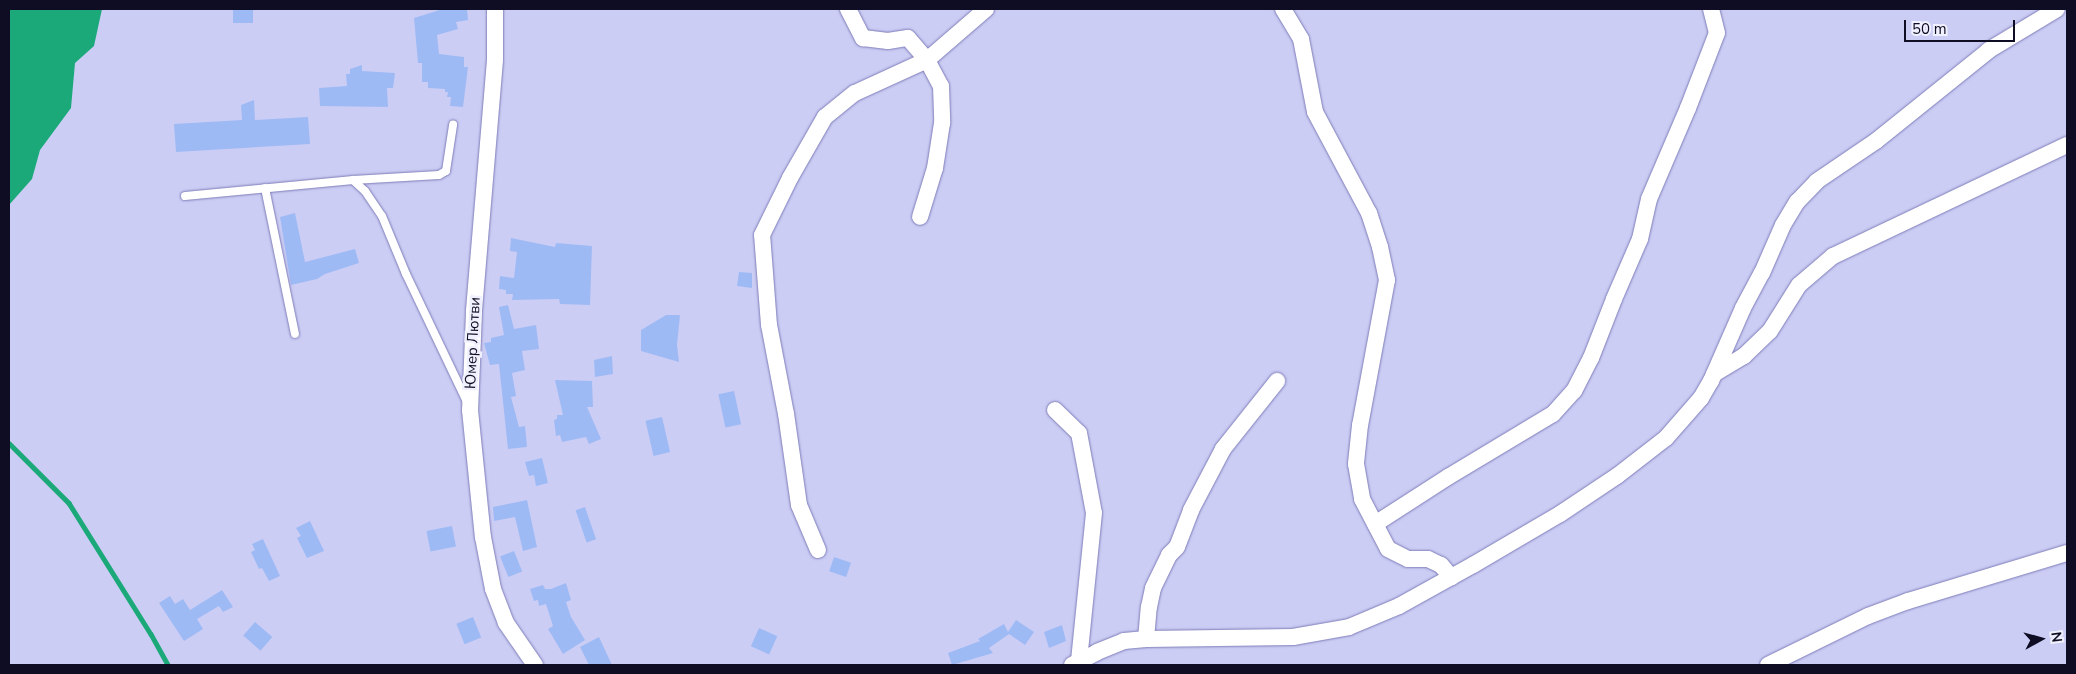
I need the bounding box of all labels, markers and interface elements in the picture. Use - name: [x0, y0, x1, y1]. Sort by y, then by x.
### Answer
- scale bar: [1906, 10, 2017, 42]
- text: 50 m: [1912, 19, 1947, 39]
- street label: Юмер Лютви: [462, 296, 484, 390]
- north arrow: [2016, 614, 2066, 664]
- text: N: [2046, 631, 2066, 643]

